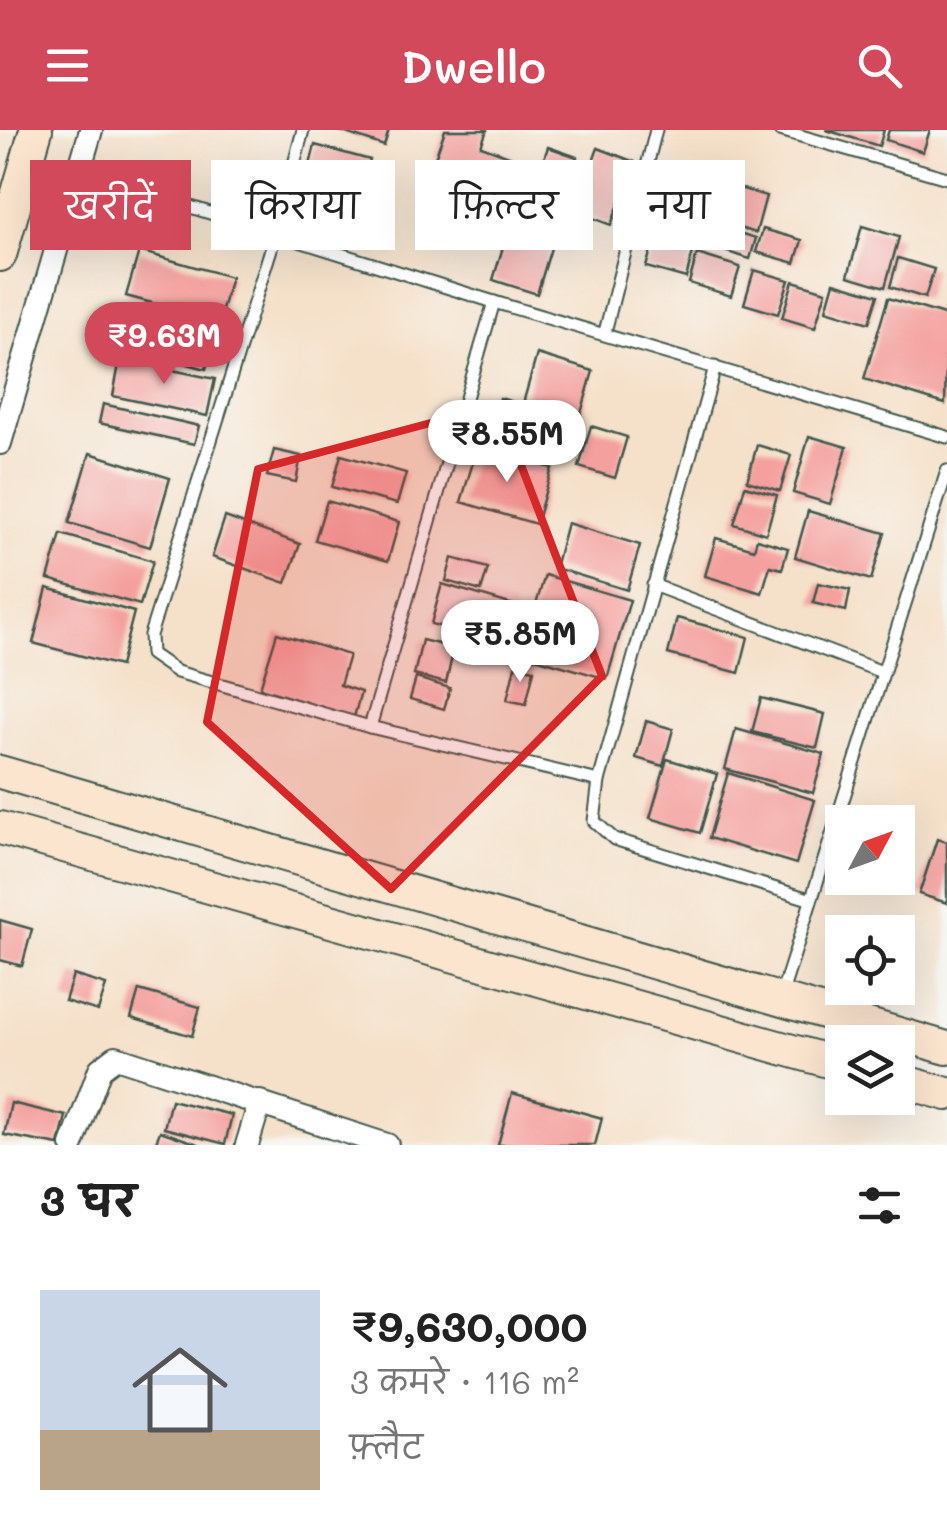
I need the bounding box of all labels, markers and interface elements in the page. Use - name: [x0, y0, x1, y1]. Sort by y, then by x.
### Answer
- text: Dwello: [401, 36, 546, 94]
- icon: menu: [40, 38, 95, 93]
- icon: search: [852, 38, 907, 93]
- chip: खरीदें: [30, 160, 191, 250]
- chip: किराया: [211, 160, 395, 250]
- chip: फ़िल्टर: [415, 160, 593, 250]
- chip: नया: [613, 160, 745, 250]
- pin: ₹9.63M: [83, 302, 245, 387]
- text: ₹9.63M: [107, 313, 221, 355]
- pin: ₹8.55M: [426, 400, 588, 485]
- text: ₹8.55M: [450, 411, 564, 453]
- pin: ₹5.85M: [439, 600, 601, 685]
- text: ₹5.85M: [463, 611, 577, 653]
- north arrow: [825, 805, 915, 895]
- map controls: [825, 805, 915, 1115]
- button: locate: [825, 915, 915, 1005]
- button: layers: [825, 1025, 915, 1115]
- text: 3 घर: [40, 1172, 136, 1227]
- icon: filters: [852, 1178, 907, 1233]
- text: ₹9,630,000: [350, 1298, 587, 1353]
- icon: home: [120, 1330, 240, 1450]
- text: 3 कमरे · 116 m²: [350, 1360, 579, 1402]
- text: फ़्लैट: [350, 1425, 423, 1467]

